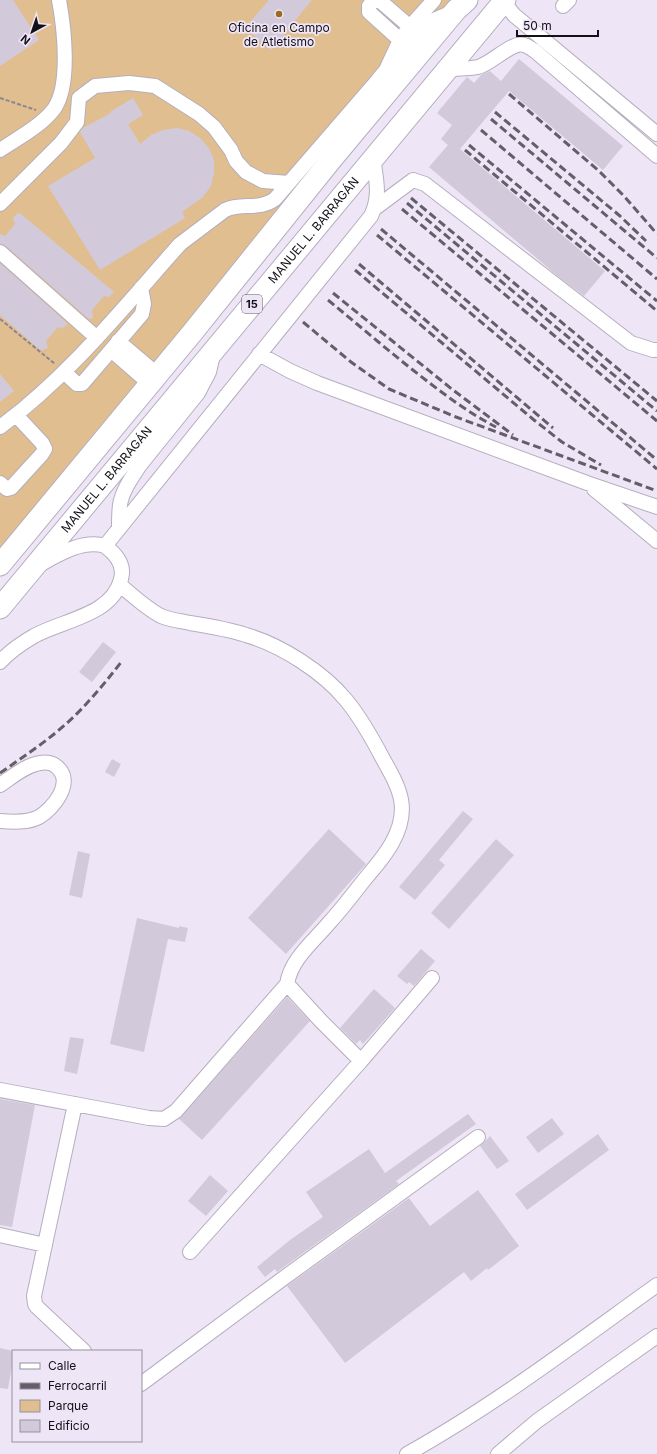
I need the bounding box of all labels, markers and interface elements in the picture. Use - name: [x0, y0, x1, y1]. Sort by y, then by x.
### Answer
- marker: Oficina en Campo de Atletismo: [274, 9, 284, 19]
- north arrow: [12, 12, 52, 52]
- scale bar: [517, 12, 598, 38]
- text: 50 m: [523, 18, 552, 33]
- place label: Oficina en Campo de Atletismo: [228, 20, 330, 49]
- text: N: [18, 32, 33, 48]
- street label: MANUEL L. BARRAGÁN: [265, 174, 362, 286]
- road number: 15: [242, 295, 262, 313]
- street label: MANUEL L. BARRAGÁN: [58, 423, 155, 535]
- legend: [12, 1350, 142, 1442]
- text: Calle: [48, 1358, 76, 1373]
- text: Ferrocarril: [48, 1378, 107, 1393]
- text: Parque: [48, 1398, 88, 1413]
- text: Edificio: [48, 1418, 90, 1433]

